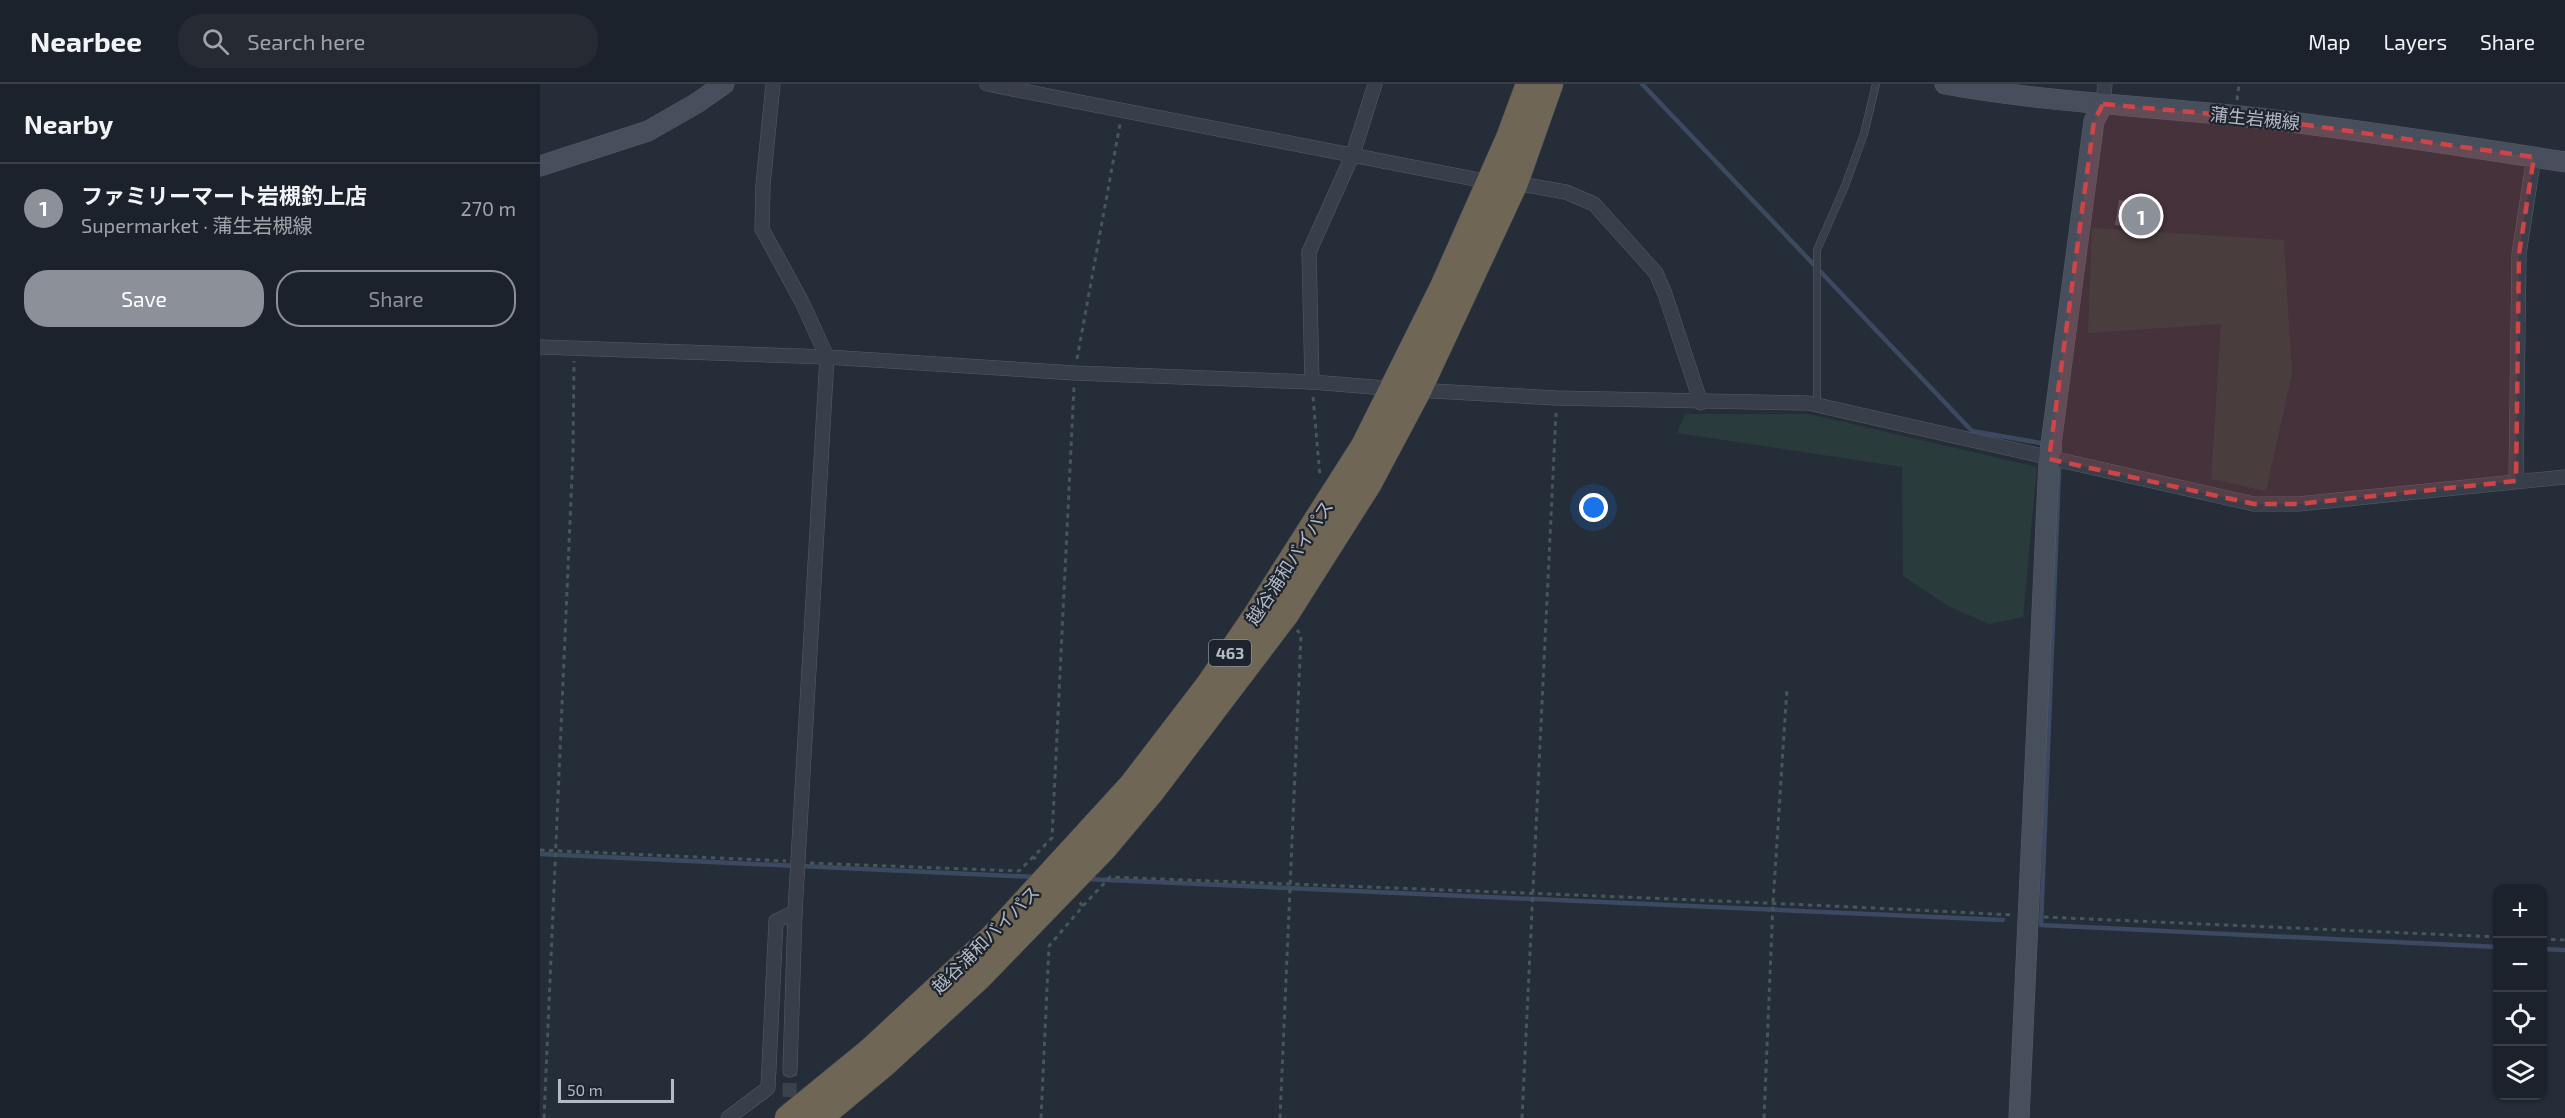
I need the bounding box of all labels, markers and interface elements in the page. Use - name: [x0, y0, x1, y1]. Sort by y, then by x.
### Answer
- search box: [178, 14, 598, 68]
- text: Nearbee: [30, 24, 142, 58]
- icon: search: [199, 25, 232, 58]
- text: Search here: [247, 28, 365, 54]
- text: Map: [2308, 29, 2350, 54]
- text: Layers: [2383, 29, 2447, 54]
- text: Share: [2480, 29, 2535, 54]
- street label: 蒲生岩槻線: [2209, 102, 2301, 134]
- text: Nearby: [24, 108, 113, 139]
- text: ファミリーマート岩槻釣上店: [81, 182, 367, 208]
- pin: 1: [2122, 194, 2160, 238]
- text: 1: [39, 196, 48, 220]
- text: 270 m: [460, 196, 516, 220]
- text: Supermarket · 蒲生岩槻線: [81, 213, 312, 237]
- button: Save: [24, 270, 264, 327]
- button: Share: [276, 270, 516, 327]
- your location: [1579, 493, 1608, 522]
- street label: 越谷浦和バイパス: [1241, 496, 1338, 629]
- road number: 463: [1209, 640, 1251, 666]
- street label: 越谷浦和バイパス: [927, 881, 1044, 998]
- map controls: [2493, 884, 2547, 1100]
- button: +: [2493, 884, 2547, 938]
- button: −: [2493, 938, 2547, 992]
- button: locate: [2493, 992, 2547, 1046]
- button: layers: [2493, 1046, 2547, 1100]
- scale bar: [558, 1076, 674, 1104]
- text: 50 m: [567, 1080, 603, 1099]

